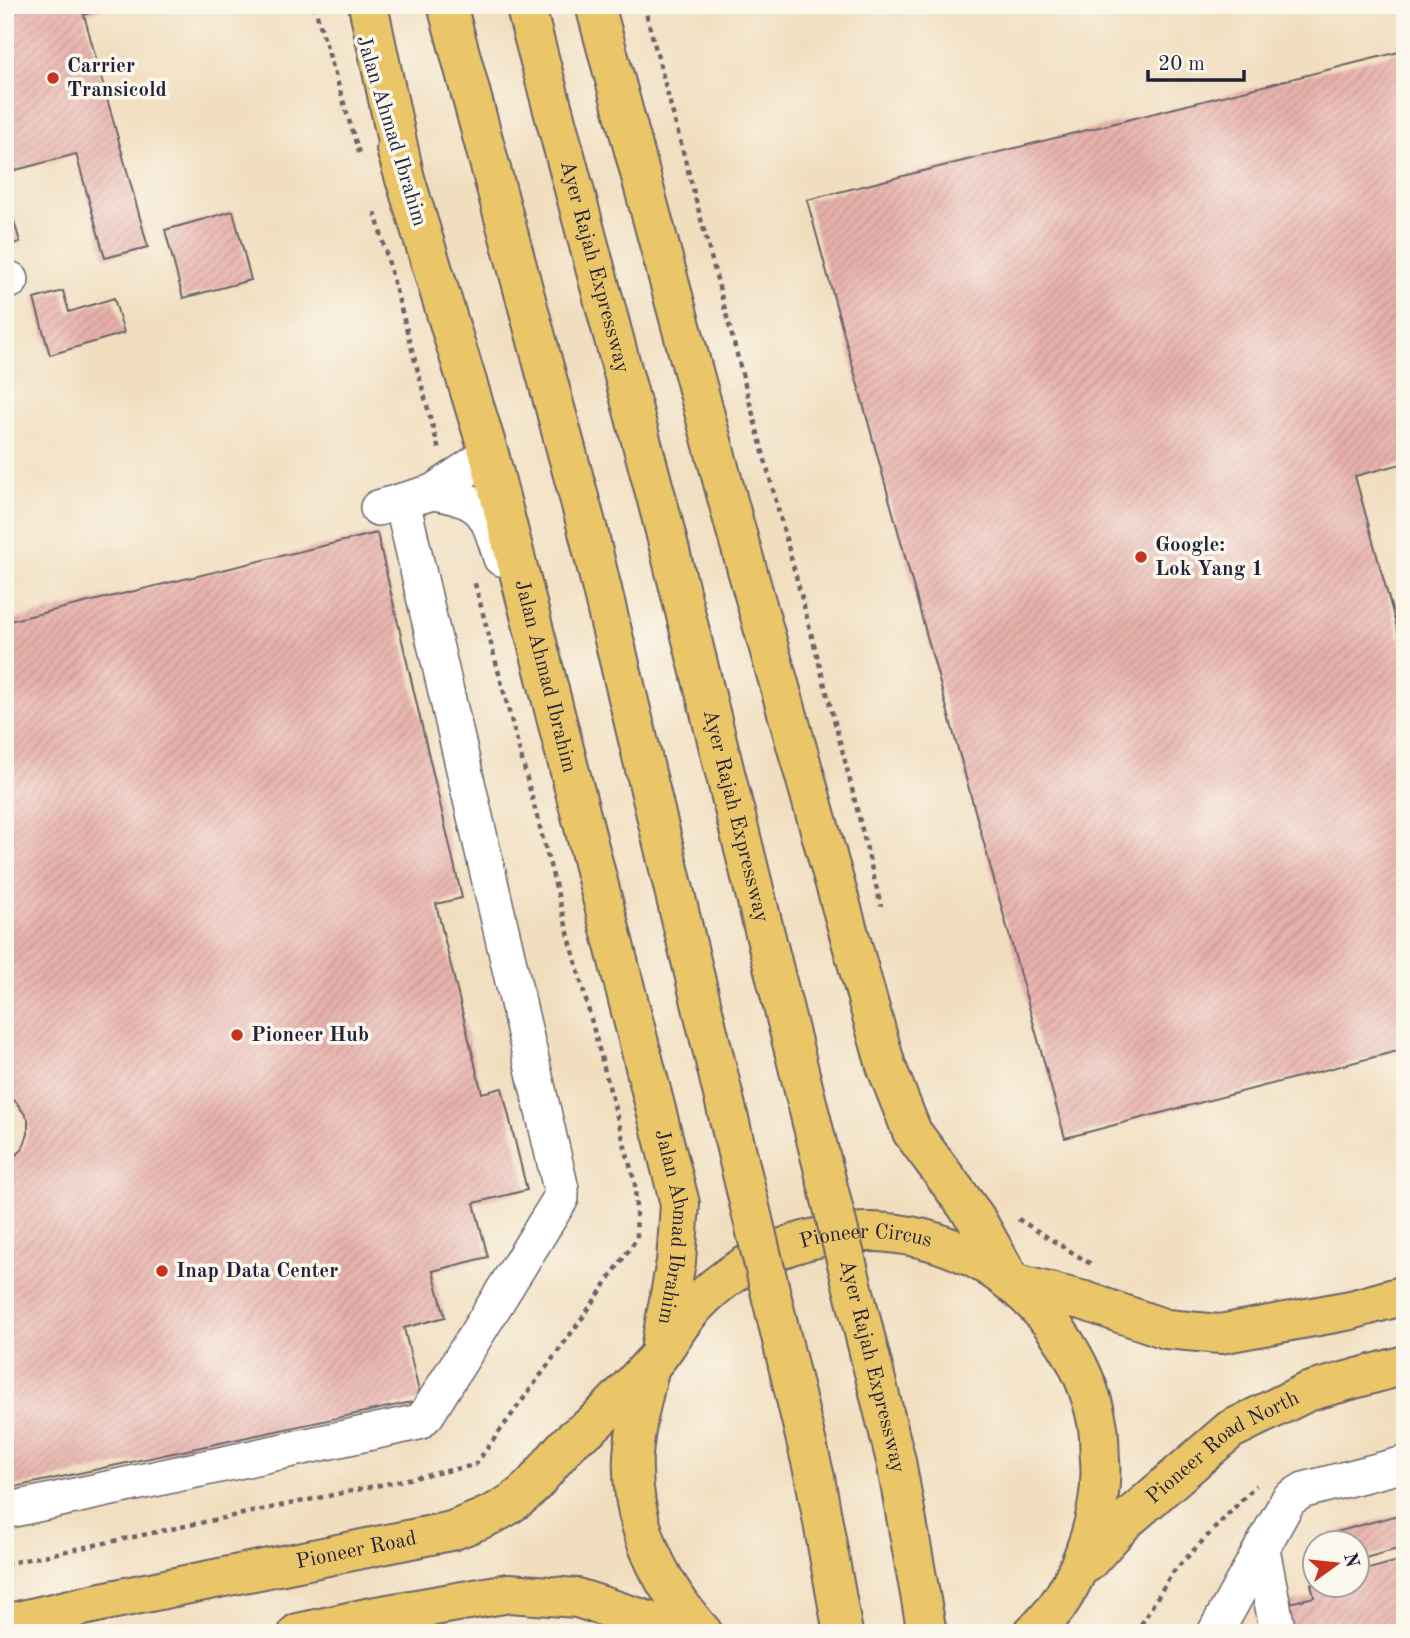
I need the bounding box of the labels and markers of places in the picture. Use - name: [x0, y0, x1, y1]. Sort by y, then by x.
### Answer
- place label: Carrier Transicold: [67, 56, 167, 101]
- marker: Carrier Transicold: [45, 70, 61, 86]
- place label: Google: Lok Yang 1: [1155, 535, 1263, 580]
- marker: Google: Lok Yang 1: [1133, 549, 1149, 565]
- place label: Pioneer Hub: [251, 1025, 369, 1046]
- marker: Pioneer Hub: [229, 1027, 245, 1043]
- place label: Inap Data Center: [176, 1261, 338, 1282]
- marker: Inap Data Center: [154, 1263, 170, 1279]

